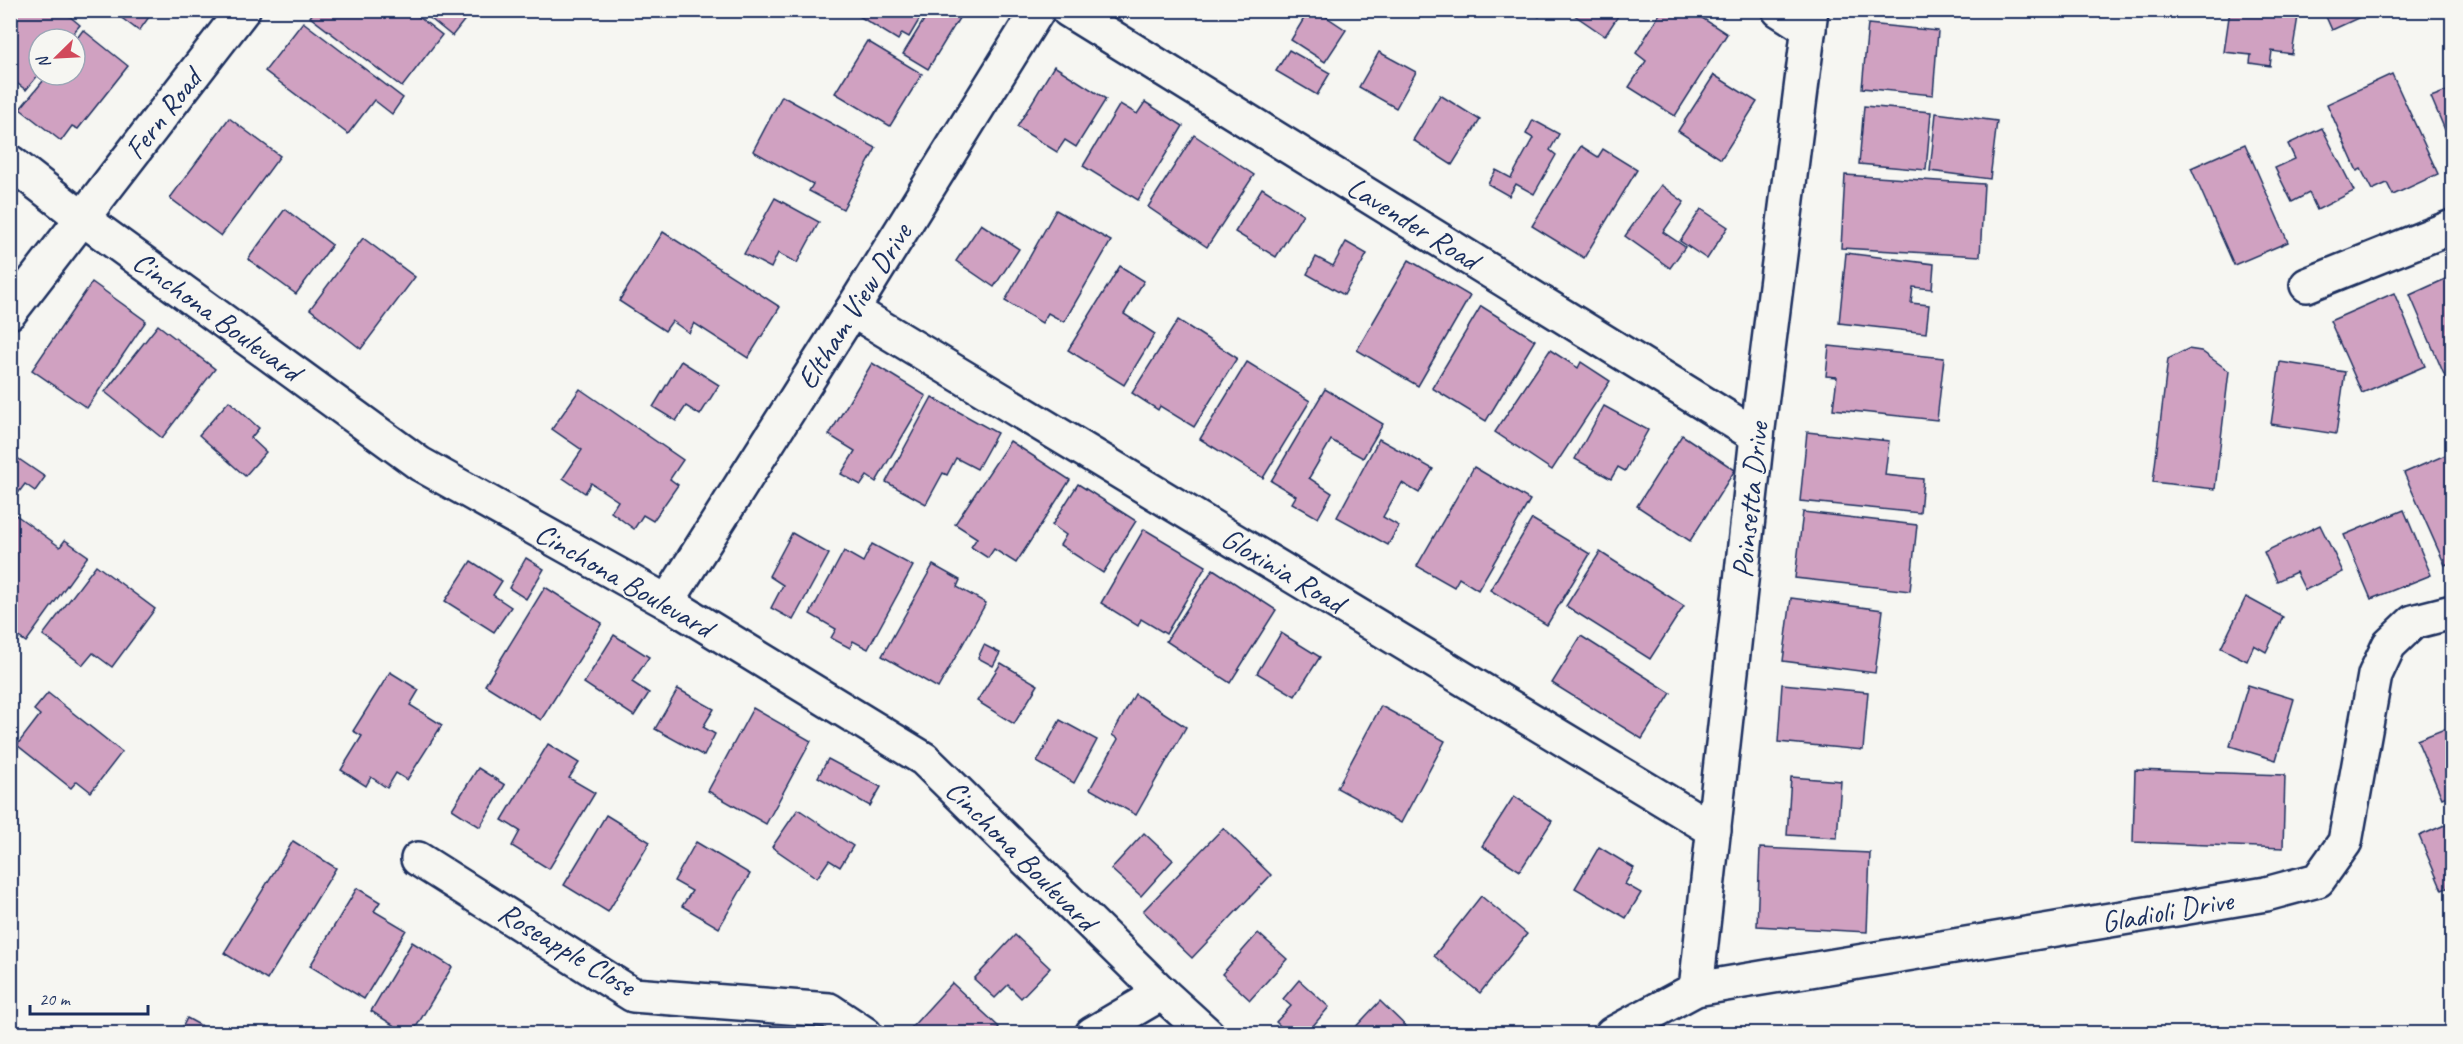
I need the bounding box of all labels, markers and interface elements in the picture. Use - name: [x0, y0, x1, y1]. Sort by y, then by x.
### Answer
- north arrow: [27, 27, 87, 87]
- text: N: [32, 51, 55, 71]
- street label: Fern Road: [116, 58, 213, 167]
- street label: Lavender Road: [1340, 168, 1490, 281]
- street label: Eltham View Drive: [788, 214, 921, 396]
- street label: Cinchona Boulevard: [125, 242, 312, 392]
- street label: Poinsetta Drive: [1723, 418, 1777, 580]
- street label: Cinchona Boulevard: [528, 514, 723, 648]
- street label: Gloxinia Road: [1215, 519, 1355, 624]
- street label: Cinchona Boulevard: [937, 771, 1108, 942]
- street label: Gladioli Drive: [2098, 880, 2238, 941]
- street label: Roseapple Close: [492, 893, 644, 1006]
- scale bar: [30, 978, 148, 1016]
- text: 20 m: [39, 988, 72, 1010]

